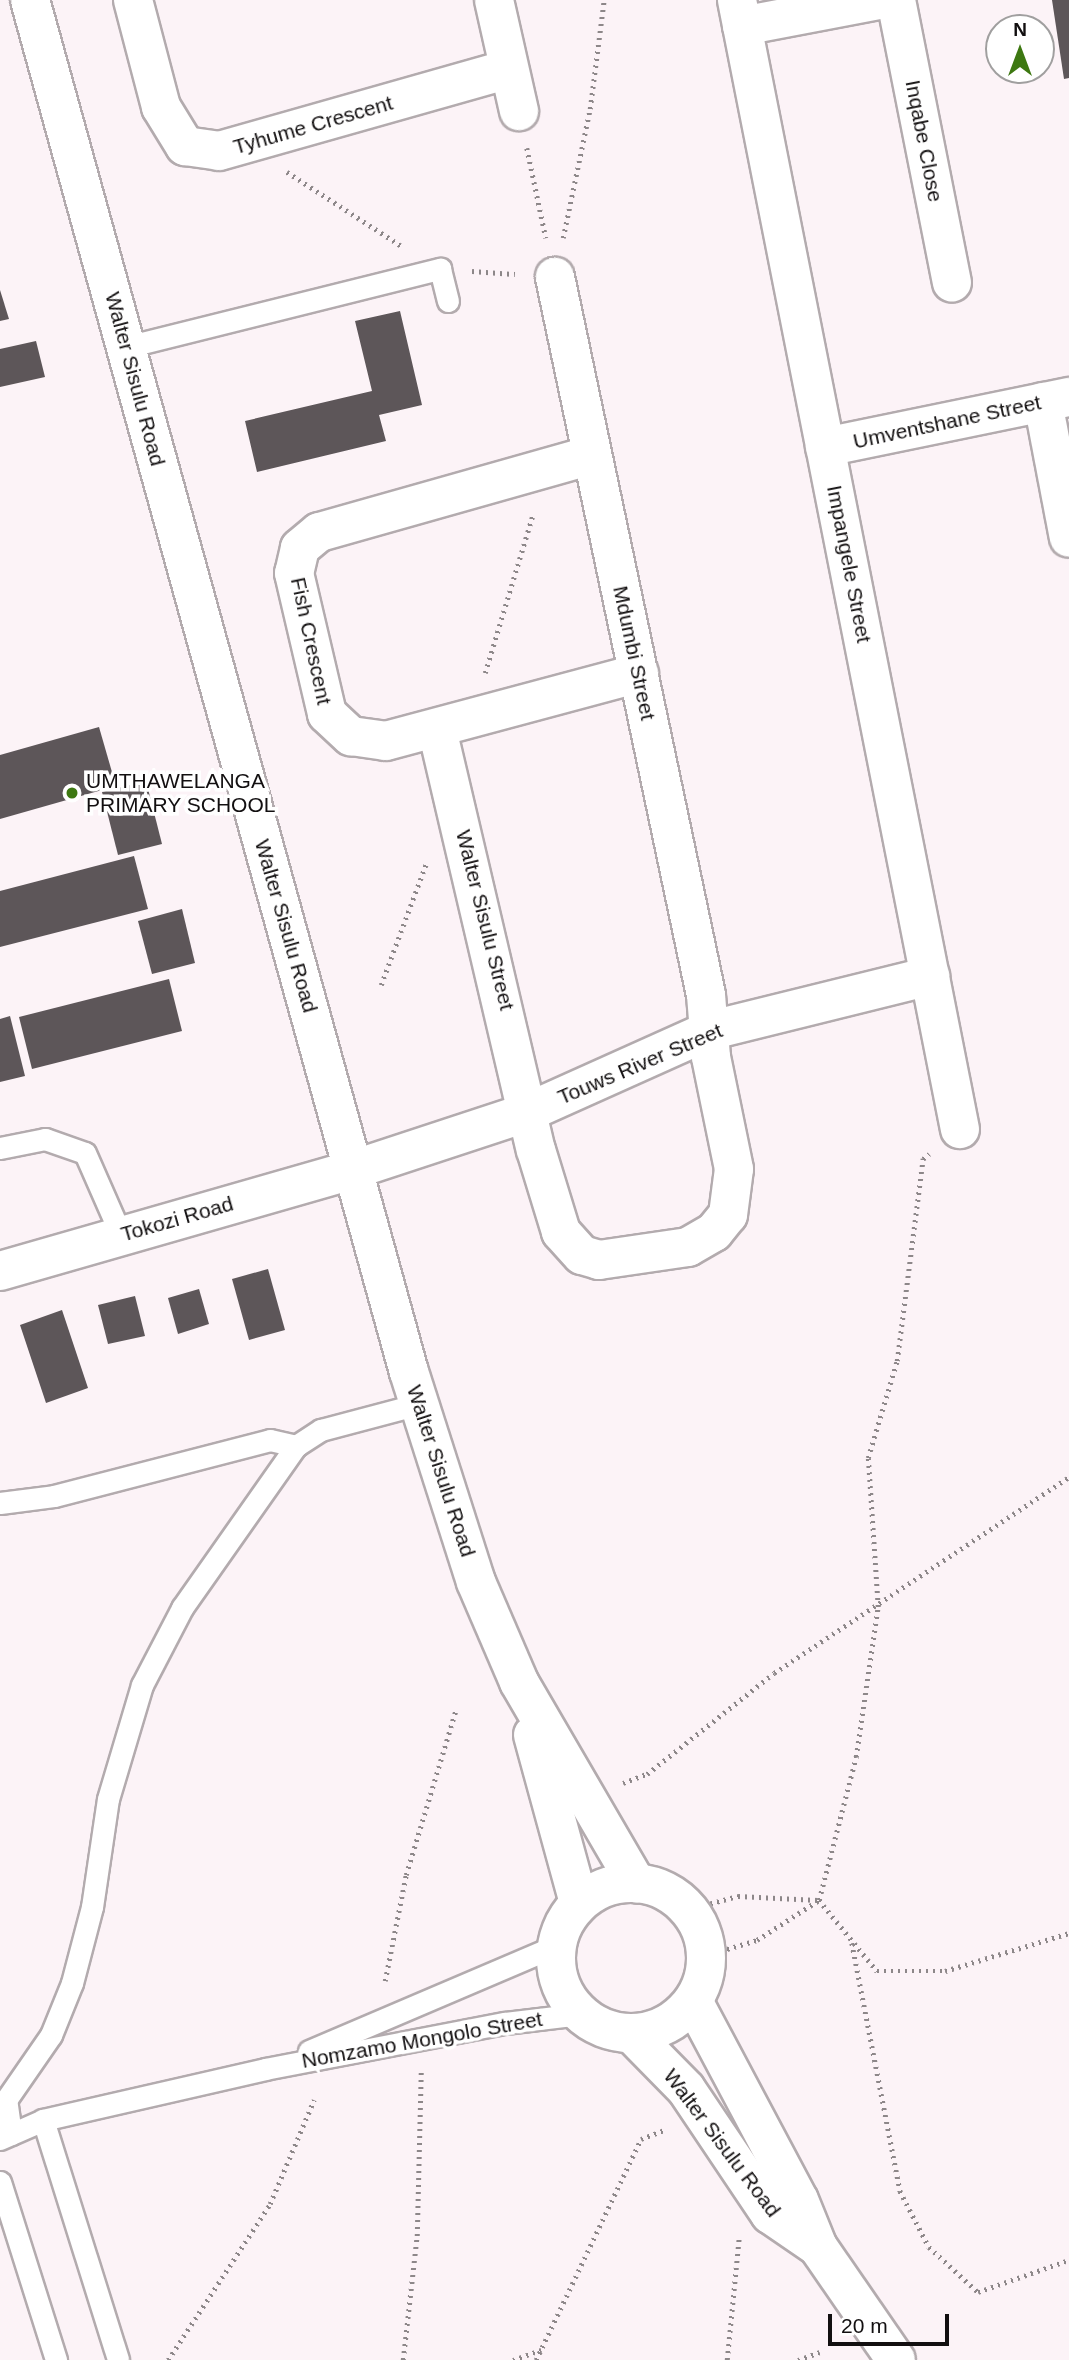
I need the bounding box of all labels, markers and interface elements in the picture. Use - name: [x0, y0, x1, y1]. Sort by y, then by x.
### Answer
- north arrow: [985, 14, 1055, 84]
- text: N: [1013, 19, 1027, 40]
- street label: Inqabe Close: [900, 78, 948, 204]
- street label: Tyhume Crescent: [230, 90, 396, 160]
- street label: Walter Sisulu Road: [100, 289, 170, 469]
- street label: Umventshane Street: [851, 390, 1043, 454]
- street label: Impangele Street: [821, 483, 877, 645]
- street label: Fish Crescent: [285, 575, 337, 707]
- street label: Mdumbi Street: [607, 584, 661, 722]
- place label: UMTHAWELANGA PRIMARY SCHOOL: [86, 768, 276, 818]
- marker: UMTHAWELANGA PRIMARY SCHOOL: [64, 785, 80, 801]
- street label: Walter Sisulu Street: [450, 827, 520, 1013]
- street label: Walter Sisulu Road: [249, 837, 323, 1015]
- street label: Touws River Street: [554, 1018, 726, 1110]
- street label: Tokozi Road: [118, 1191, 236, 1247]
- street label: Walter Sisulu Road: [401, 1382, 481, 1560]
- street label: Nomzamo Mongolo Street: [300, 2006, 544, 2074]
- street label: Walter Sisulu Road: [658, 2064, 786, 2222]
- scale bar: [831, 2300, 952, 2344]
- text: 20 m: [841, 2314, 888, 2337]

